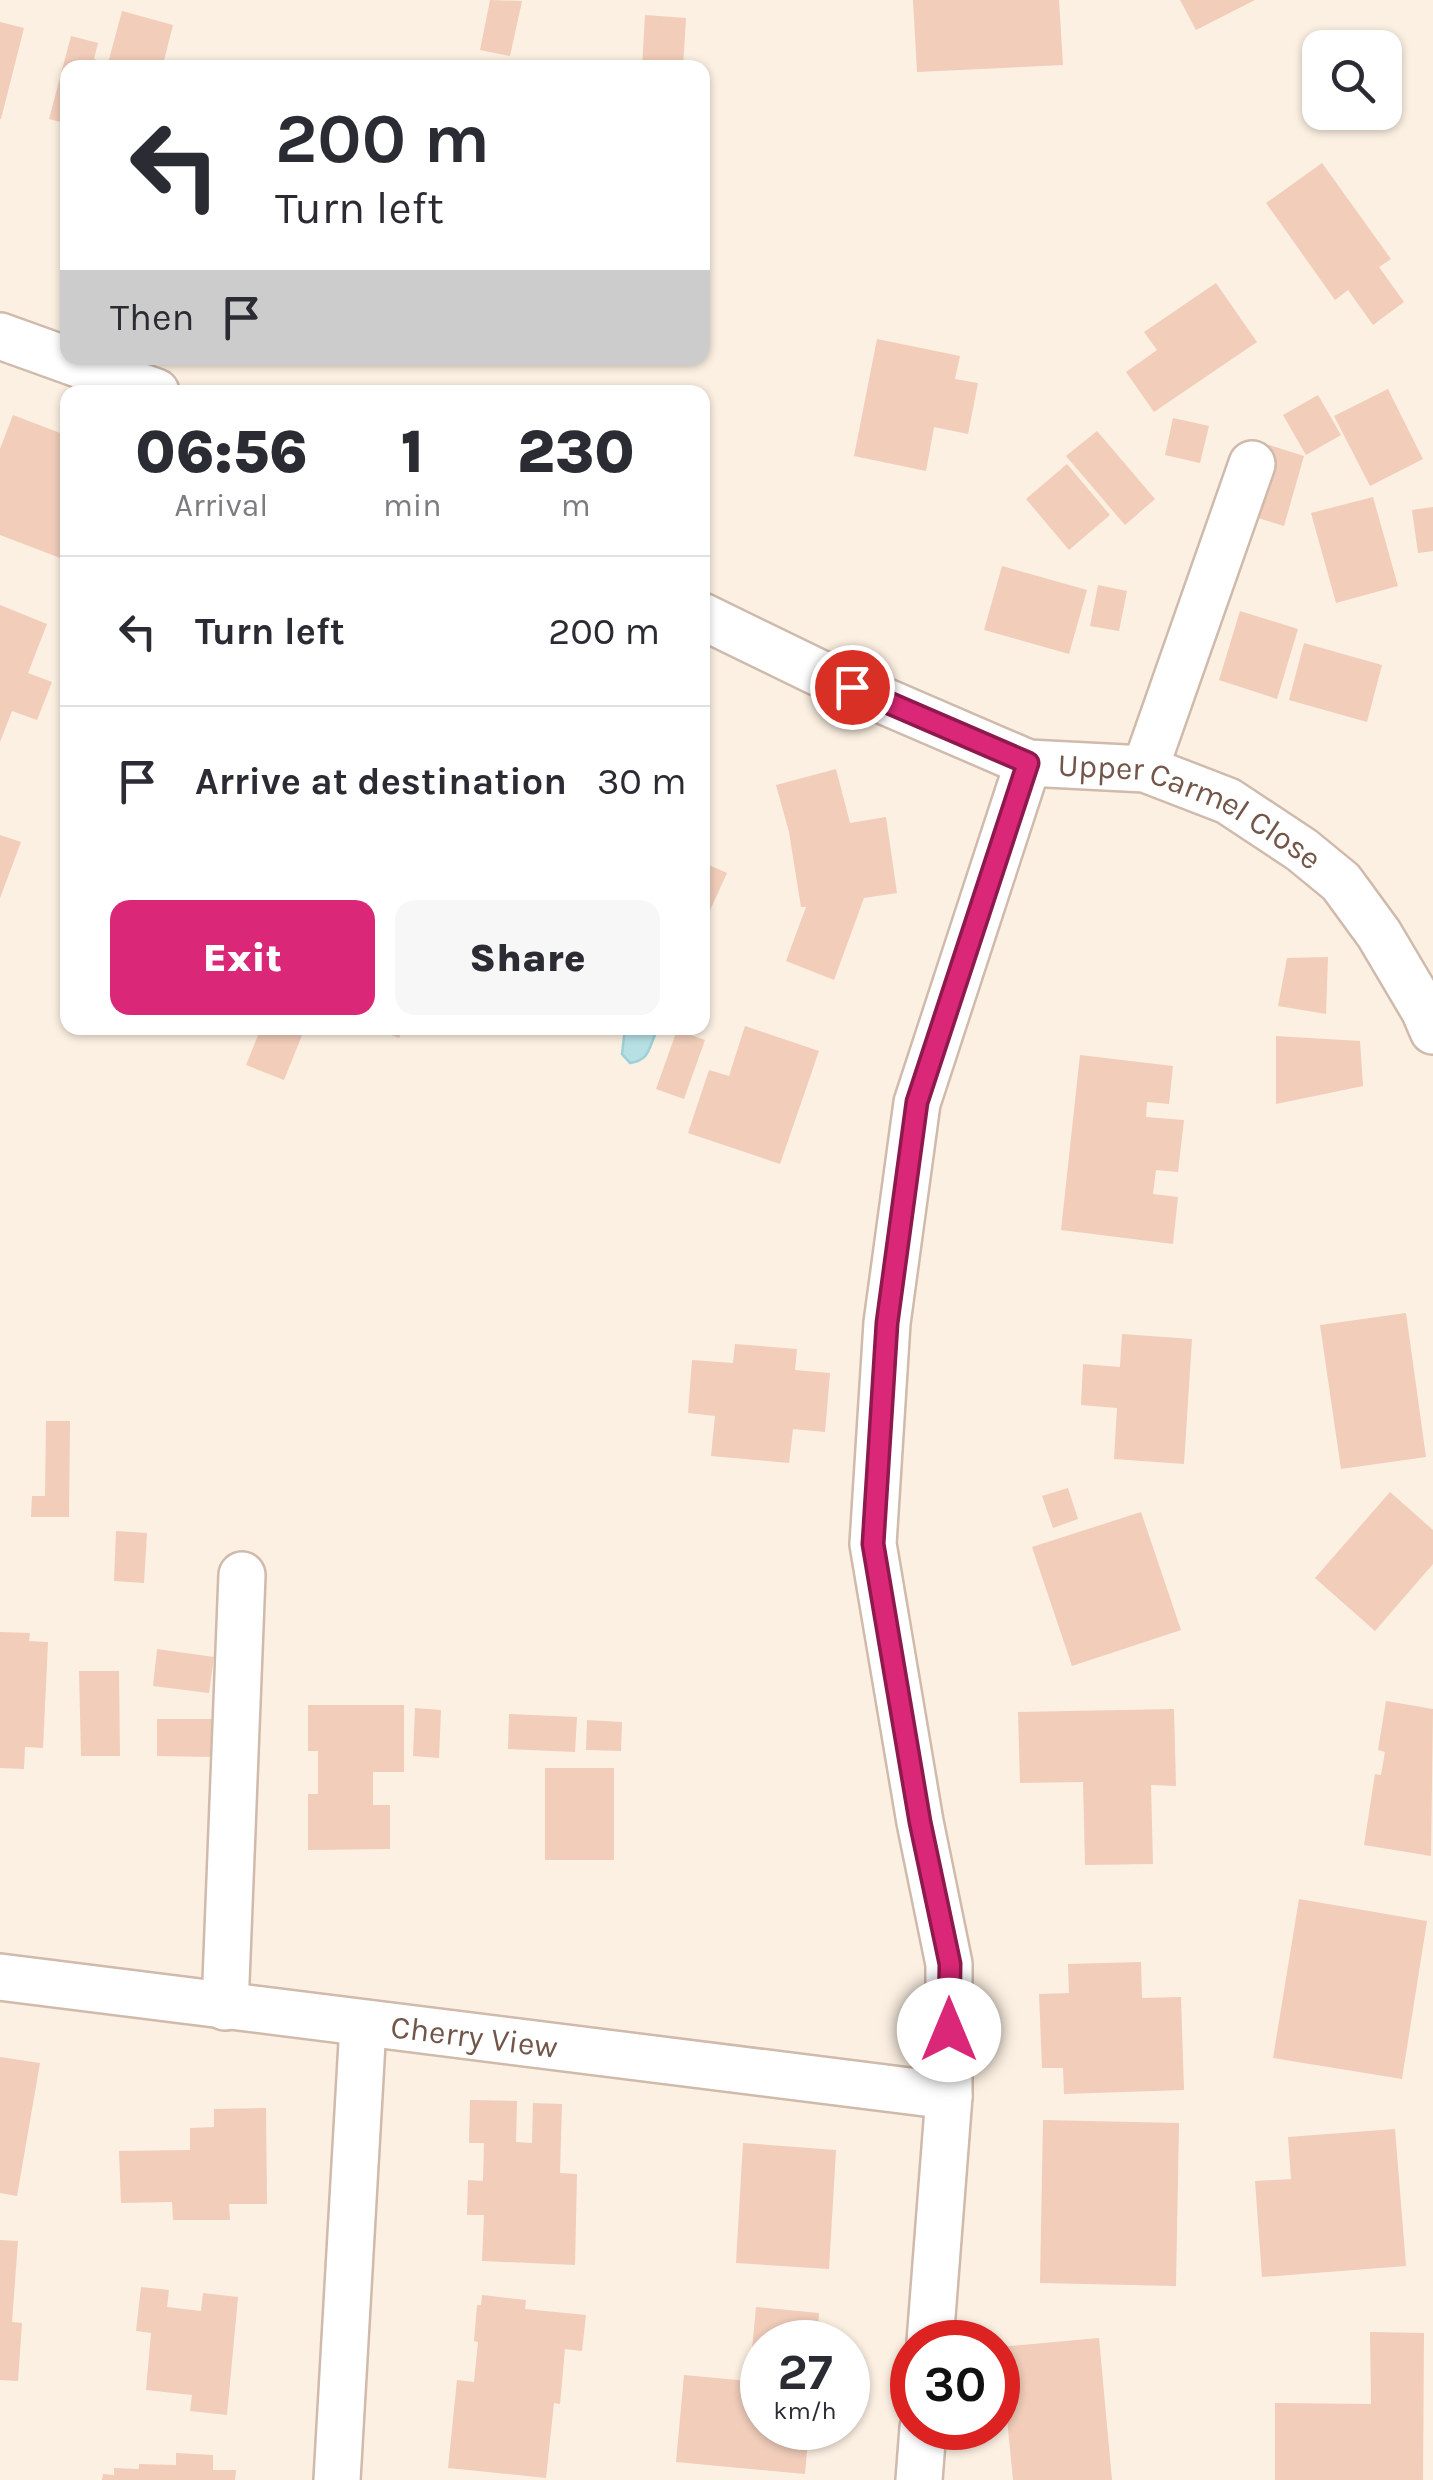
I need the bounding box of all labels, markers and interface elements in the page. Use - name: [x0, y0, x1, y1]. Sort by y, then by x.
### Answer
- map controls: [1302, 30, 1402, 130]
- button: search: [1302, 30, 1402, 130]
- text: 200 m: [275, 98, 490, 180]
- icon: left: [110, 100, 240, 230]
- text: Turn left: [275, 182, 444, 234]
- icon: arrive: [214, 290, 269, 345]
- text: Then: [110, 295, 194, 340]
- text: 06:56: [135, 417, 308, 487]
- text: 1: [401, 417, 424, 487]
- text: 230: [517, 417, 635, 487]
- text: Arrival: [175, 487, 268, 524]
- text: min: [383, 487, 442, 524]
- text: m: [561, 487, 591, 524]
- icon: left: [110, 604, 165, 659]
- text: Turn left: [195, 609, 345, 654]
- text: 200 m: [548, 609, 660, 654]
- pin: [810, 645, 895, 730]
- icon: arrive: [825, 660, 880, 715]
- street label: Upper Carmel Close: [1057, 746, 1329, 877]
- icon: arrive: [110, 754, 165, 809]
- text: Arrive at destination: [195, 759, 567, 804]
- text: 30 m: [597, 759, 686, 804]
- button: Exit: [110, 900, 375, 1015]
- button: Share: [395, 900, 660, 1015]
- position arrow: [897, 1978, 1001, 2082]
- street label: Cherry View: [389, 2008, 560, 2065]
- speed limit sign: 30: [890, 2320, 1020, 2450]
- text: 27: [777, 2343, 833, 2402]
- text: km/h: [773, 2396, 837, 2425]

